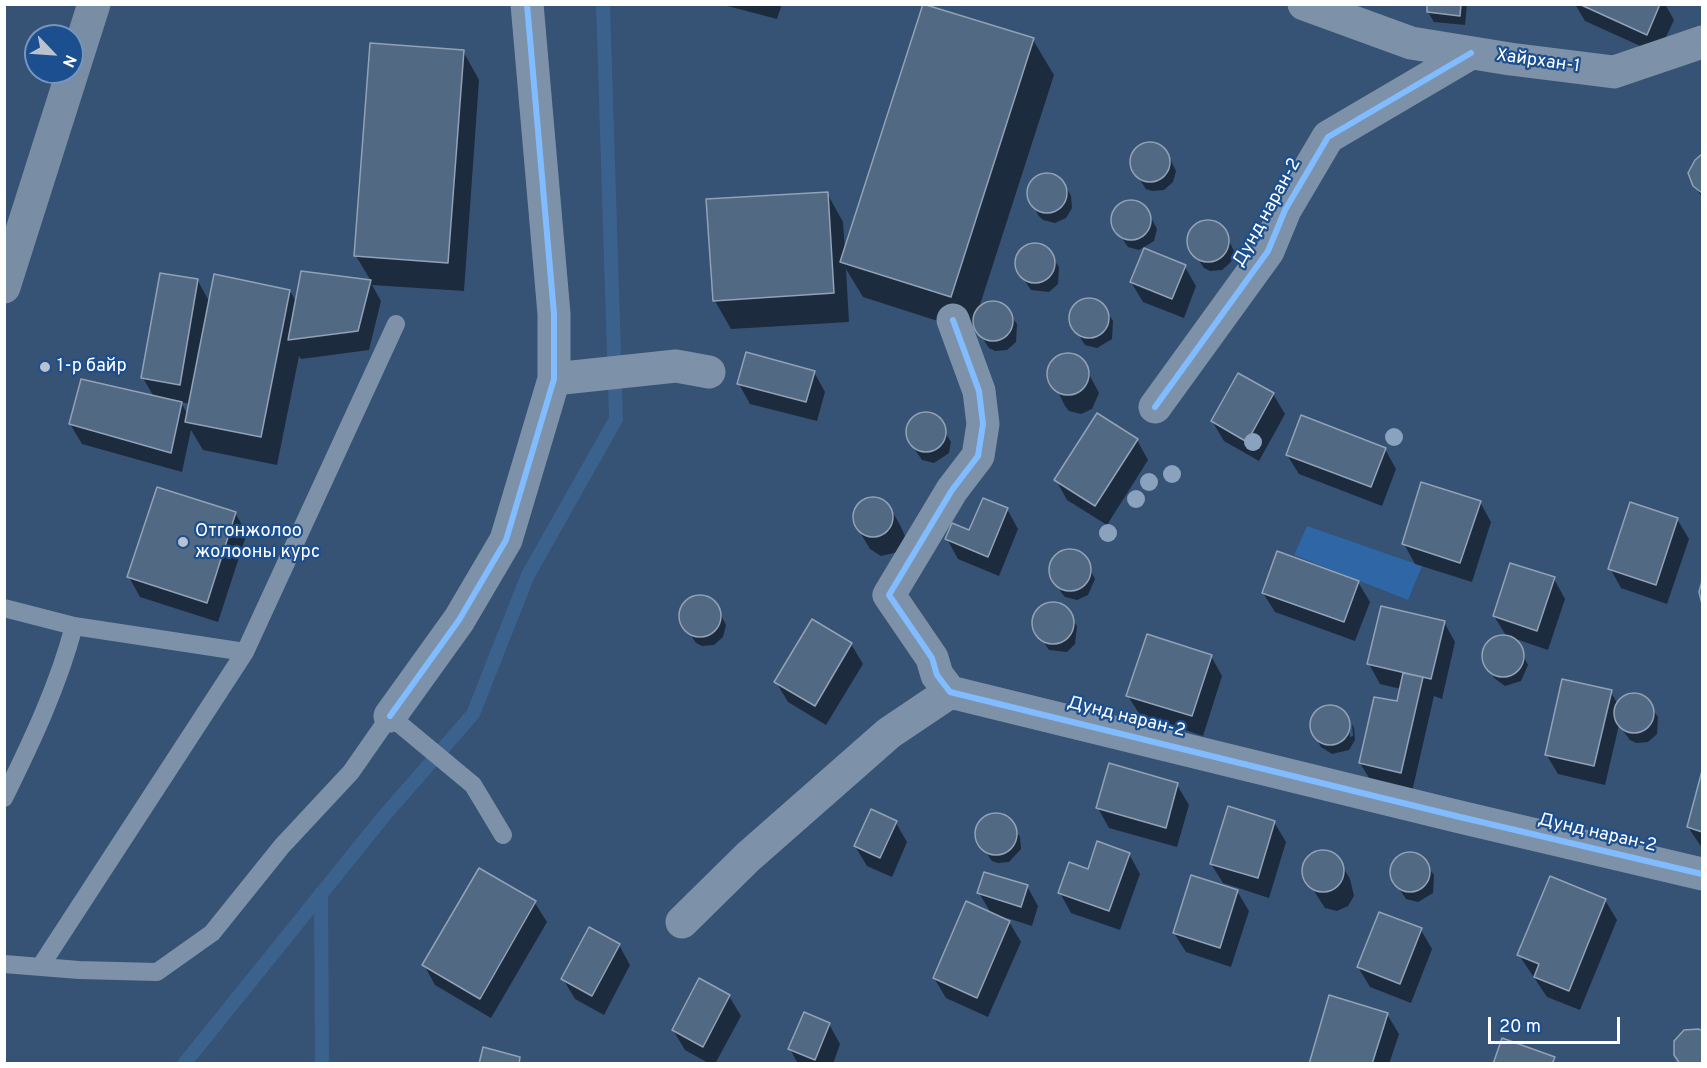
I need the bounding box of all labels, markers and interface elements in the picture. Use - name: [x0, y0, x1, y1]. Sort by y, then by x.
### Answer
- north arrow: [24, 24, 84, 84]
- street label: Хайрхан-1: [1495, 45, 1581, 79]
- text: N: [57, 51, 80, 70]
- street label: Дунд наран-2: [1229, 155, 1307, 271]
- place label: 1-р байр: [57, 356, 127, 378]
- marker: 1-р байр: [38, 360, 52, 374]
- place label: Отгонжолоо жолооны курс: [195, 521, 320, 564]
- marker: Отгонжолоо жолооны курс: [176, 535, 190, 549]
- street label: Дунд наран-2: [1065, 693, 1187, 743]
- street label: Дунд наран-2: [1536, 810, 1658, 858]
- scale bar: [1491, 1005, 1623, 1043]
- text: 20 m: [1499, 1016, 1541, 1039]

